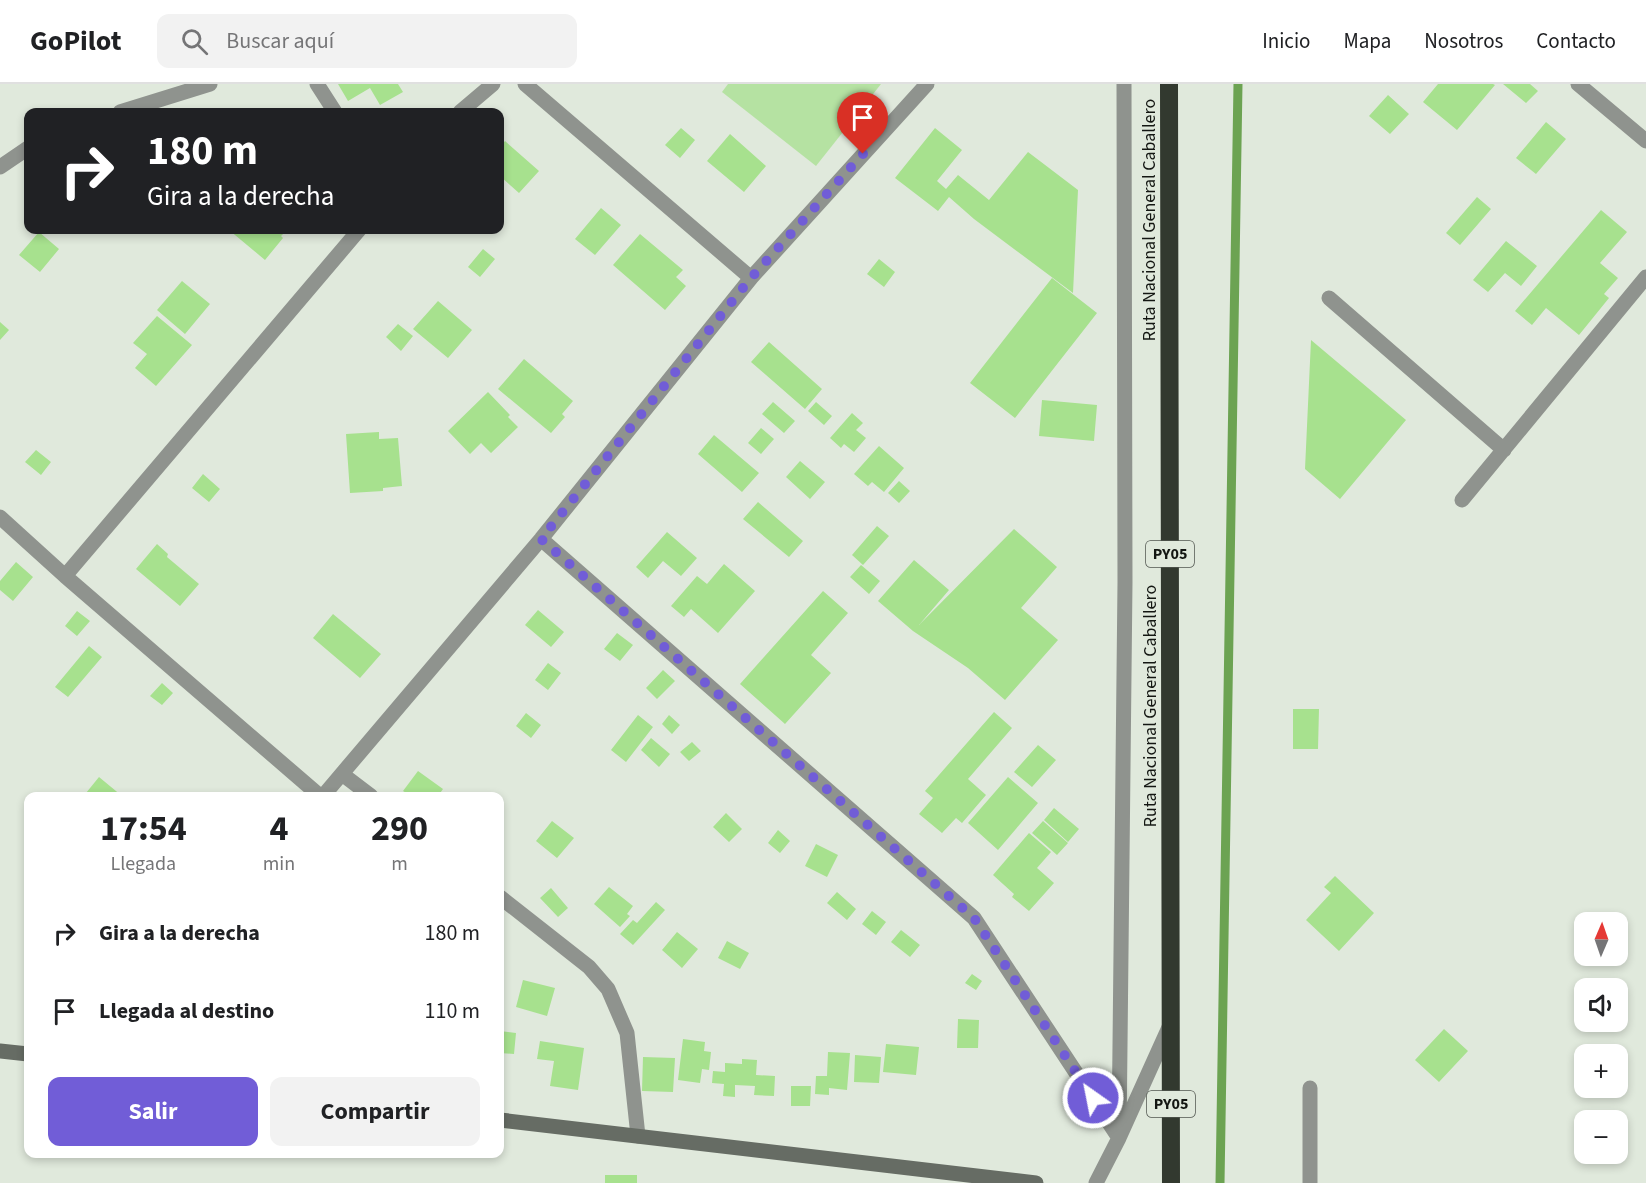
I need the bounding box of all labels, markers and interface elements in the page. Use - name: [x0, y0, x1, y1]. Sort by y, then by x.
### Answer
- search box: [157, 14, 577, 68]
- text: GoPilot: [30, 21, 121, 61]
- icon: search: [178, 25, 211, 58]
- text: Buscar aquí: [226, 25, 334, 57]
- text: Inicio: [1262, 26, 1310, 56]
- text: Mapa: [1343, 26, 1391, 56]
- text: Nosotros: [1424, 26, 1503, 56]
- text: Contacto: [1536, 26, 1616, 56]
- pin: [837, 92, 888, 154]
- street label: Ruta Nacional General Caballero: [1137, 99, 1162, 341]
- icon: arrive: [846, 101, 879, 134]
- text: 180 m: [147, 121, 258, 181]
- icon: right: [48, 132, 126, 210]
- text: Gira a la derecha: [147, 177, 334, 216]
- road number: PY05: [1146, 541, 1194, 567]
- street label: Ruta Nacional General Caballero: [1138, 585, 1163, 827]
- text: 17:54: [100, 803, 187, 854]
- text: 4: [269, 803, 288, 854]
- text: 290: [371, 803, 428, 854]
- text: Llegada: [111, 850, 176, 878]
- text: min: [263, 850, 295, 878]
- text: m: [391, 850, 408, 878]
- north arrow: [1574, 912, 1628, 966]
- map controls: [1574, 912, 1628, 1164]
- icon: right: [48, 917, 81, 950]
- text: Gira a la derecha: [99, 917, 260, 949]
- text: 180 m: [425, 917, 480, 949]
- button: sound: [1574, 978, 1628, 1032]
- icon: arrive: [48, 995, 81, 1028]
- text: Llegada al destino: [99, 995, 274, 1027]
- text: 110 m: [425, 995, 480, 1027]
- button: +: [1574, 1044, 1628, 1098]
- position arrow: [1061, 1066, 1125, 1130]
- button: Salir: [48, 1077, 258, 1146]
- button: Compartir: [270, 1077, 480, 1146]
- road number: PY05: [1147, 1091, 1195, 1117]
- button: −: [1574, 1110, 1628, 1164]

